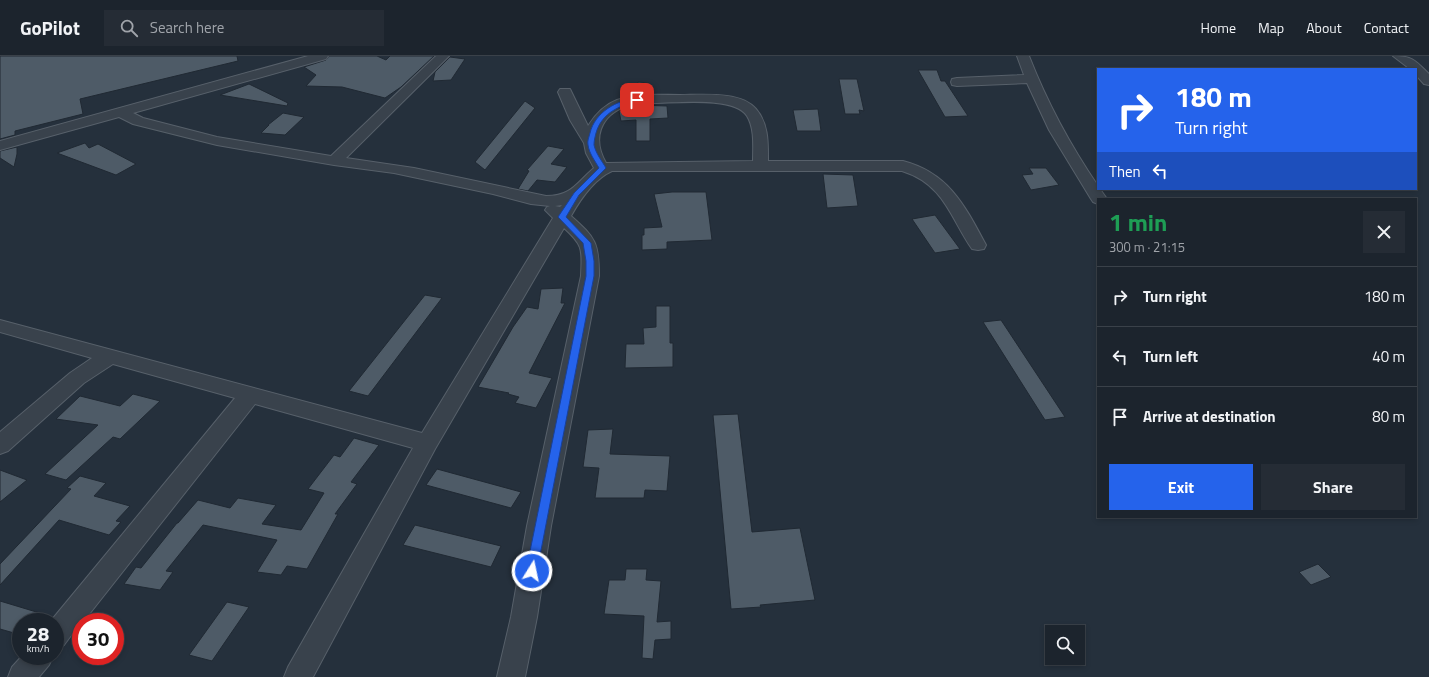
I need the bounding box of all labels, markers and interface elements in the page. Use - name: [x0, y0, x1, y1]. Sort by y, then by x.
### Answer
- search box: [104, 10, 384, 46]
- text: GoPilot: [20, 13, 80, 42]
- text: Search here: [150, 16, 224, 39]
- icon: search: [118, 17, 140, 39]
- text: Home: [1201, 17, 1236, 38]
- text: Map: [1258, 17, 1284, 38]
- text: About: [1306, 17, 1342, 38]
- text: Contact: [1364, 17, 1409, 38]
- text: 180 m: [1175, 75, 1252, 118]
- pin: [620, 83, 654, 117]
- icon: right: [1109, 84, 1161, 136]
- icon: arrive: [626, 89, 648, 111]
- text: Turn right: [1175, 114, 1248, 141]
- text: Then: [1109, 160, 1141, 183]
- icon: left: [1149, 160, 1171, 182]
- text: 1 min: [1109, 204, 1167, 240]
- button: close: [1363, 211, 1405, 253]
- text: 300 m · 21:15: [1109, 237, 1185, 257]
- text: Turn right: [1143, 285, 1207, 308]
- text: 180 m: [1364, 285, 1405, 308]
- icon: right: [1109, 286, 1131, 308]
- text: Turn left: [1143, 345, 1198, 368]
- text: 40 m: [1372, 345, 1405, 368]
- icon: left: [1109, 346, 1131, 368]
- text: Arrive at destination: [1143, 405, 1276, 428]
- text: 80 m: [1372, 405, 1405, 428]
- icon: arrive: [1109, 406, 1131, 428]
- button: Exit: [1109, 464, 1253, 510]
- button: Share: [1261, 464, 1405, 510]
- position arrow: [511, 550, 553, 592]
- speed limit sign: 30: [72, 613, 124, 665]
- text: 28: [27, 618, 49, 649]
- map controls: [1045, 625, 1085, 665]
- button: search: [1045, 625, 1085, 665]
- text: km/h: [27, 641, 49, 656]

